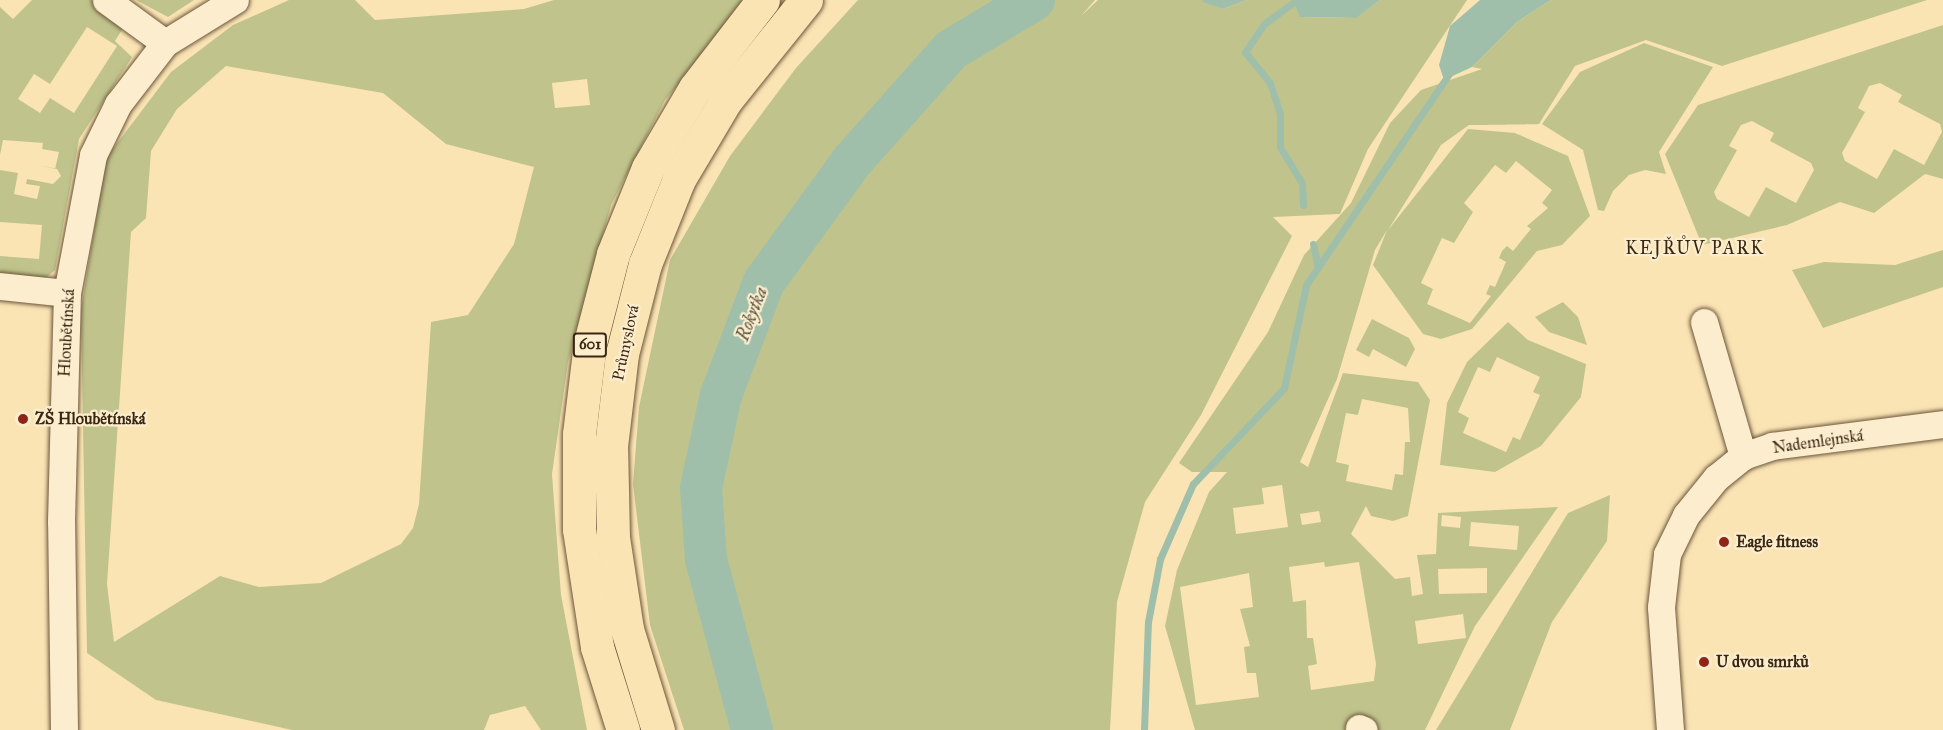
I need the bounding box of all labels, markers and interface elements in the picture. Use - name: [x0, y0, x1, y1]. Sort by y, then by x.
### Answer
- district label: KEJŘŮV PARK: [1625, 237, 1765, 259]
- water label: Rokytka: [732, 284, 772, 344]
- street label: Hloubětínská: [55, 289, 79, 377]
- street label: Průmyslová: [609, 303, 643, 383]
- road number: 601: [572, 333, 608, 357]
- place label: ZŠ Hloubětínská: [35, 409, 146, 429]
- marker: ZŠ Hloubětínská: [16, 412, 30, 426]
- street label: Nademlejnská: [1771, 426, 1865, 458]
- place label: Eagle fitness: [1736, 532, 1818, 552]
- marker: Eagle fitness: [1717, 535, 1731, 549]
- place label: U dvou smrků: [1716, 652, 1809, 672]
- marker: U dvou smrků: [1697, 655, 1711, 669]

